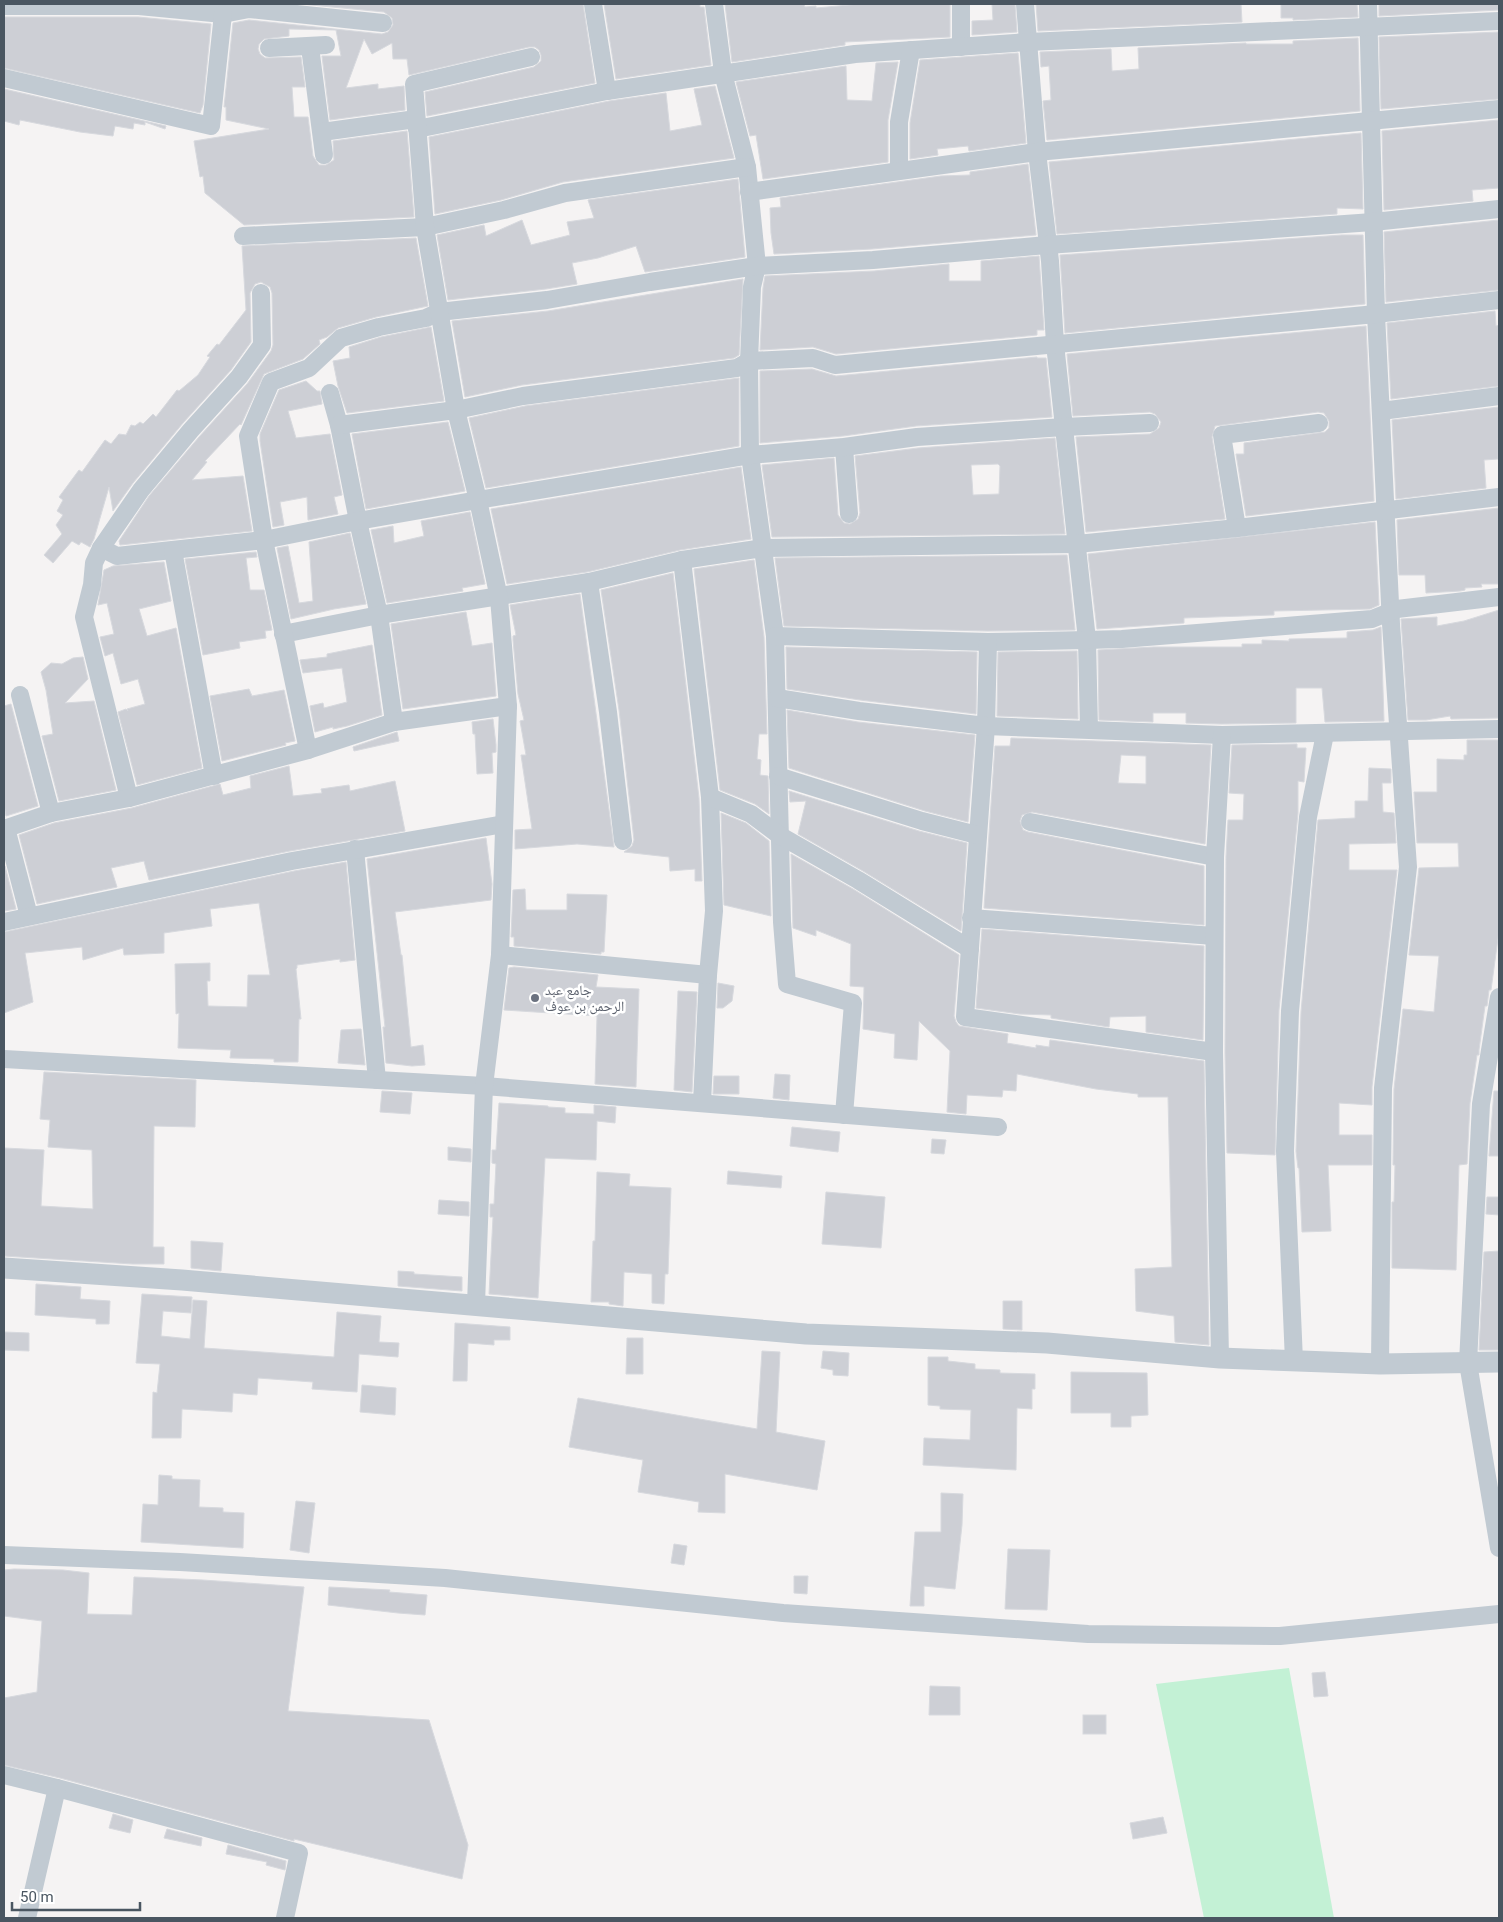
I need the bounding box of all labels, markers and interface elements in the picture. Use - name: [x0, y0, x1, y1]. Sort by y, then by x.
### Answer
- place label: جامع عبد الرحمن بن عوف: [545, 982, 624, 1015]
- marker: جامع عبد الرحمن بن عوف: [529, 992, 541, 1004]
- scale bar: [12, 1880, 140, 1912]
- text: 50 m: [20, 1888, 54, 1906]

